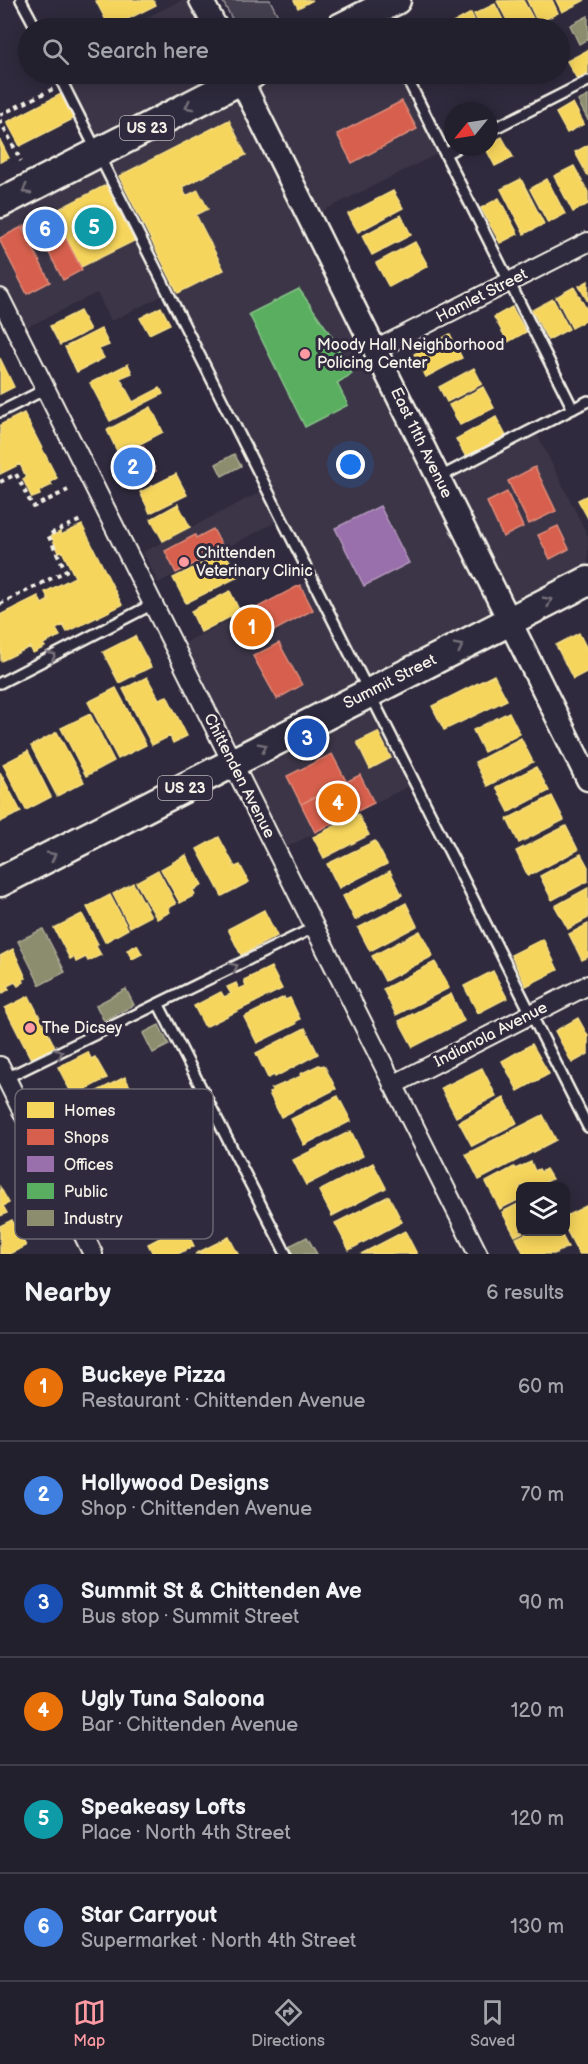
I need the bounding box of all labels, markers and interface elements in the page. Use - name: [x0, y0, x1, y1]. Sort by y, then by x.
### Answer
- search box: [18, 18, 570, 84]
- icon: search: [39, 35, 72, 68]
- text: Search here: [87, 38, 209, 65]
- one-way arrow: [185, 99, 196, 110]
- north arrow: [444, 102, 498, 156]
- road number: US 23: [120, 116, 174, 140]
- one-way arrow: [22, 182, 33, 194]
- pin: 5: [74, 204, 113, 250]
- pin: 6: [26, 206, 64, 252]
- street label: Hamlet Street: [433, 265, 531, 327]
- place label: Moody Hall Neighborhood Policing Center: [317, 336, 504, 373]
- marker: Moody Hall Neighborhood Policing Center: [298, 347, 312, 361]
- street label: East 11th Avenue: [386, 384, 456, 502]
- pin: 2: [114, 444, 152, 490]
- your location: [336, 450, 365, 479]
- place label: Chittenden Veterinary Clinic: [196, 544, 313, 581]
- marker: Chittenden Veterinary Clinic: [177, 555, 191, 569]
- one-way arrow: [542, 597, 553, 608]
- pin: 1: [232, 604, 272, 650]
- one-way arrow: [453, 642, 464, 654]
- street label: Summit Street: [340, 650, 440, 714]
- one-way arrow: [46, 652, 56, 663]
- street label: Chittenden Avenue: [199, 710, 279, 842]
- pin: 3: [288, 716, 326, 760]
- one-way arrow: [257, 743, 268, 755]
- road number: US 23: [158, 776, 212, 800]
- pin: 4: [318, 780, 358, 826]
- one-way arrow: [46, 851, 57, 863]
- one-way arrow: [228, 963, 238, 974]
- street label: Indianola Avenue: [431, 998, 551, 1072]
- place label: The Dicsey: [42, 1019, 123, 1038]
- marker: The Dicsey: [23, 1021, 37, 1035]
- one-way arrow: [52, 1048, 63, 1060]
- legend: [15, 1089, 213, 1239]
- text: Homes: [64, 1102, 116, 1121]
- text: Shops: [64, 1129, 109, 1148]
- text: Offices: [64, 1156, 114, 1175]
- map controls: [516, 1182, 570, 1236]
- button: layers: [516, 1182, 570, 1236]
- text: Public: [64, 1183, 108, 1202]
- text: Industry: [64, 1210, 123, 1229]
- text: Nearby: [24, 1278, 111, 1309]
- text: 6 results: [486, 1281, 564, 1305]
- text: Buckeye Pizza: [81, 1362, 226, 1389]
- text: 1: [39, 1375, 48, 1399]
- text: 60 m: [518, 1375, 564, 1399]
- text: Restaurant · Chittenden Avenue: [81, 1389, 365, 1413]
- text: Hollywood Designs: [81, 1470, 269, 1497]
- text: 2: [38, 1483, 49, 1507]
- text: 70 m: [520, 1483, 564, 1507]
- text: Shop · Chittenden Avenue: [81, 1497, 312, 1521]
- text: Summit St & Chittenden Ave: [81, 1578, 362, 1605]
- text: 3: [38, 1591, 49, 1615]
- text: 90 m: [519, 1591, 564, 1615]
- text: Bus stop · Summit Street: [81, 1605, 299, 1629]
- text: Ugly Tuna Saloona: [81, 1686, 265, 1713]
- text: 4: [38, 1699, 49, 1723]
- text: 120 m: [511, 1699, 564, 1723]
- text: Bar · Chittenden Avenue: [81, 1713, 298, 1737]
- text: Speakeasy Lofts: [81, 1794, 246, 1821]
- text: 5: [38, 1807, 49, 1831]
- text: 120 m: [511, 1807, 564, 1831]
- text: Place · North 4th Street: [81, 1821, 291, 1845]
- text: Star Carryout: [81, 1902, 217, 1929]
- text: 6: [37, 1915, 50, 1939]
- text: 130 m: [510, 1915, 564, 1939]
- text: Supermarket · North 4th Street: [81, 1929, 356, 1953]
- tab: Map: [73, 1996, 106, 2051]
- tab: Directions: [251, 1996, 325, 2051]
- tab: Saved: [470, 1996, 515, 2051]

